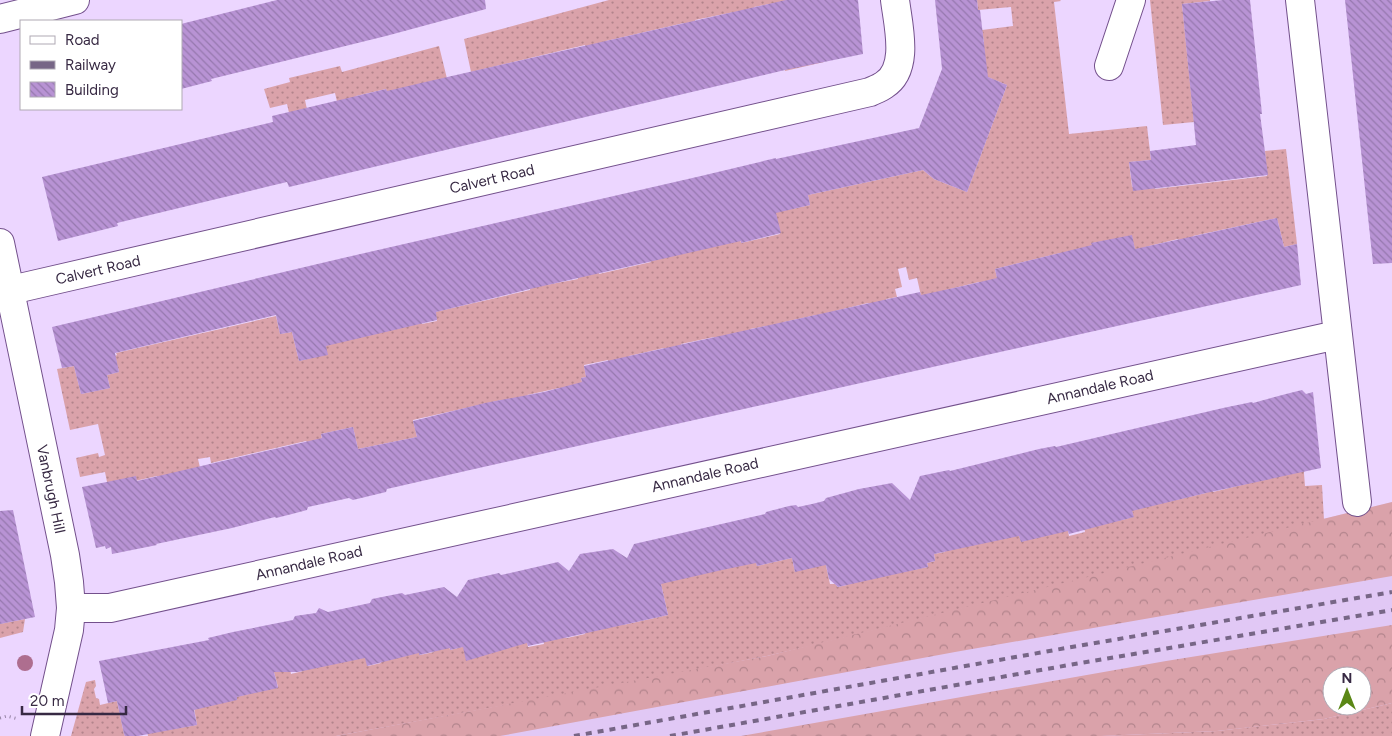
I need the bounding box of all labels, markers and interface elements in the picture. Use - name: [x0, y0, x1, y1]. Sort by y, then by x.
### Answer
- legend: [20, 20, 182, 110]
- text: Road: [65, 31, 100, 49]
- text: Railway: [65, 56, 116, 74]
- text: Building: [65, 81, 119, 99]
- street label: Calvert Road: [448, 160, 536, 198]
- street label: Calvert Road: [54, 251, 142, 289]
- street label: Annandale Road: [1045, 366, 1155, 408]
- street label: Vanbrugh Hill: [33, 443, 69, 535]
- street label: Annandale Road: [650, 454, 760, 496]
- street label: Annandale Road: [254, 542, 364, 584]
- north arrow: [1322, 666, 1372, 716]
- text: N: [1342, 670, 1352, 687]
- scale bar: [22, 684, 126, 716]
- text: 20 m: [30, 692, 64, 710]

